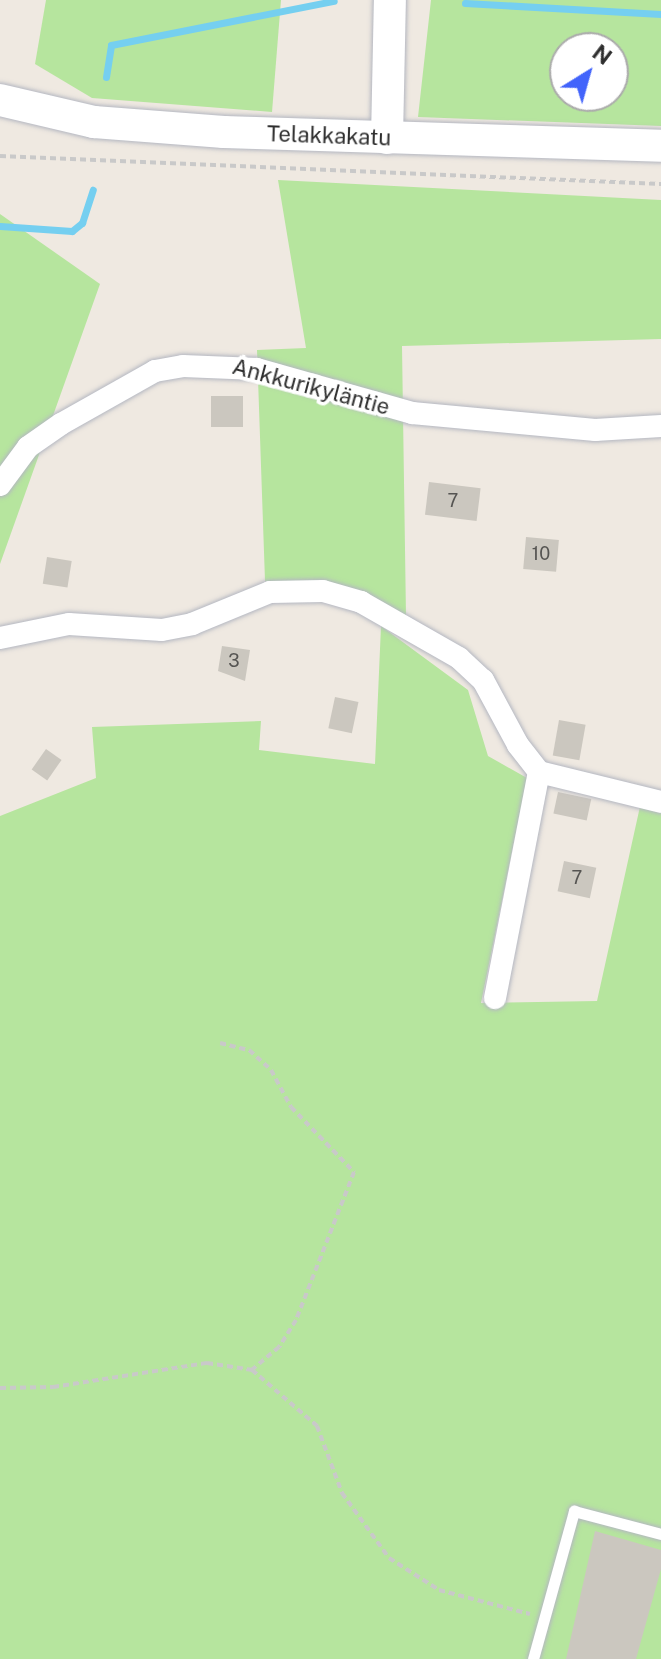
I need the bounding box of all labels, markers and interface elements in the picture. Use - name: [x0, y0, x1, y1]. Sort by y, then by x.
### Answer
- north arrow: [549, 32, 629, 112]
- text: N: [588, 39, 617, 70]
- street label: Telakkakatu: [266, 121, 392, 151]
- street label: Ankkurikyläntie: [229, 353, 393, 421]
- house number: 7: [448, 490, 458, 512]
- house number: 10: [532, 543, 550, 565]
- house number: 3: [228, 650, 240, 672]
- house number: 7: [572, 867, 582, 889]

